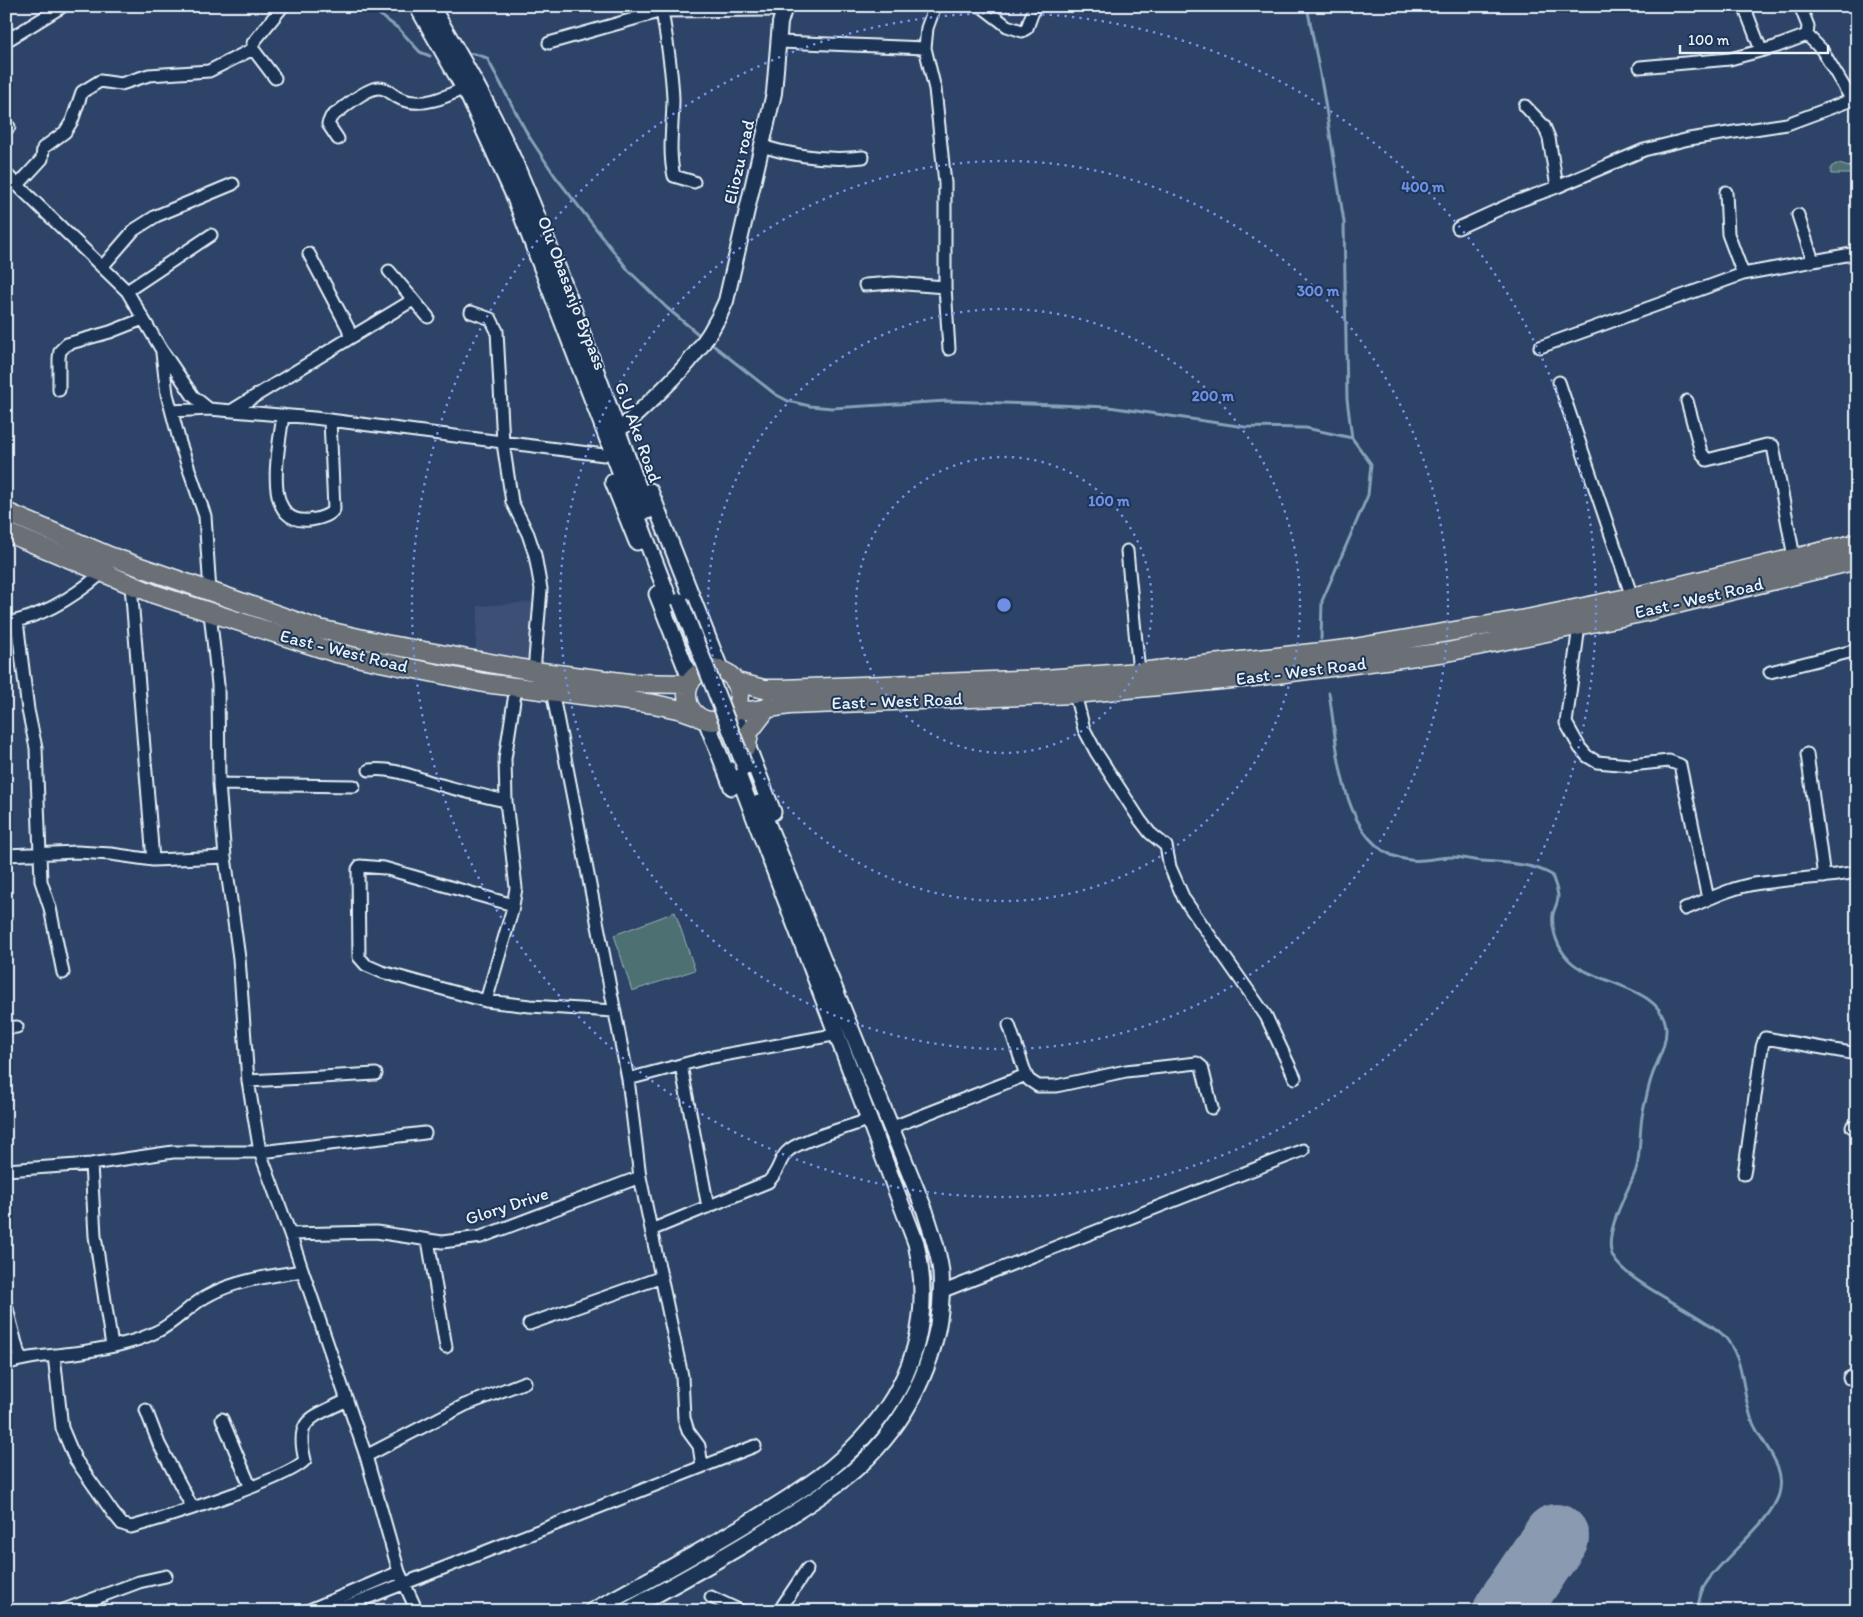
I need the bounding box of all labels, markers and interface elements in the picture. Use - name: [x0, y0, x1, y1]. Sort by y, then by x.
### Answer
- scale bar: [1680, 22, 1828, 54]
- text: 100 m: [1688, 31, 1730, 49]
- street label: Eliozu road: [719, 117, 759, 206]
- text: 400 m: [1401, 178, 1445, 196]
- street label: Olu Obasanjo Bypass: [532, 213, 612, 373]
- text: 300 m: [1297, 282, 1340, 300]
- street label: G.U Ake Road: [610, 379, 666, 485]
- text: 200 m: [1192, 387, 1235, 405]
- text: 100 m: [1088, 492, 1130, 510]
- street label: East - West Road: [1633, 572, 1766, 623]
- centre of rings: [995, 596, 1013, 614]
- street label: East - West Road: [278, 624, 411, 678]
- street label: East - West Road: [1235, 652, 1368, 690]
- street label: East - West Road: [831, 688, 963, 714]
- street label: Glory Drive: [463, 1182, 551, 1230]

